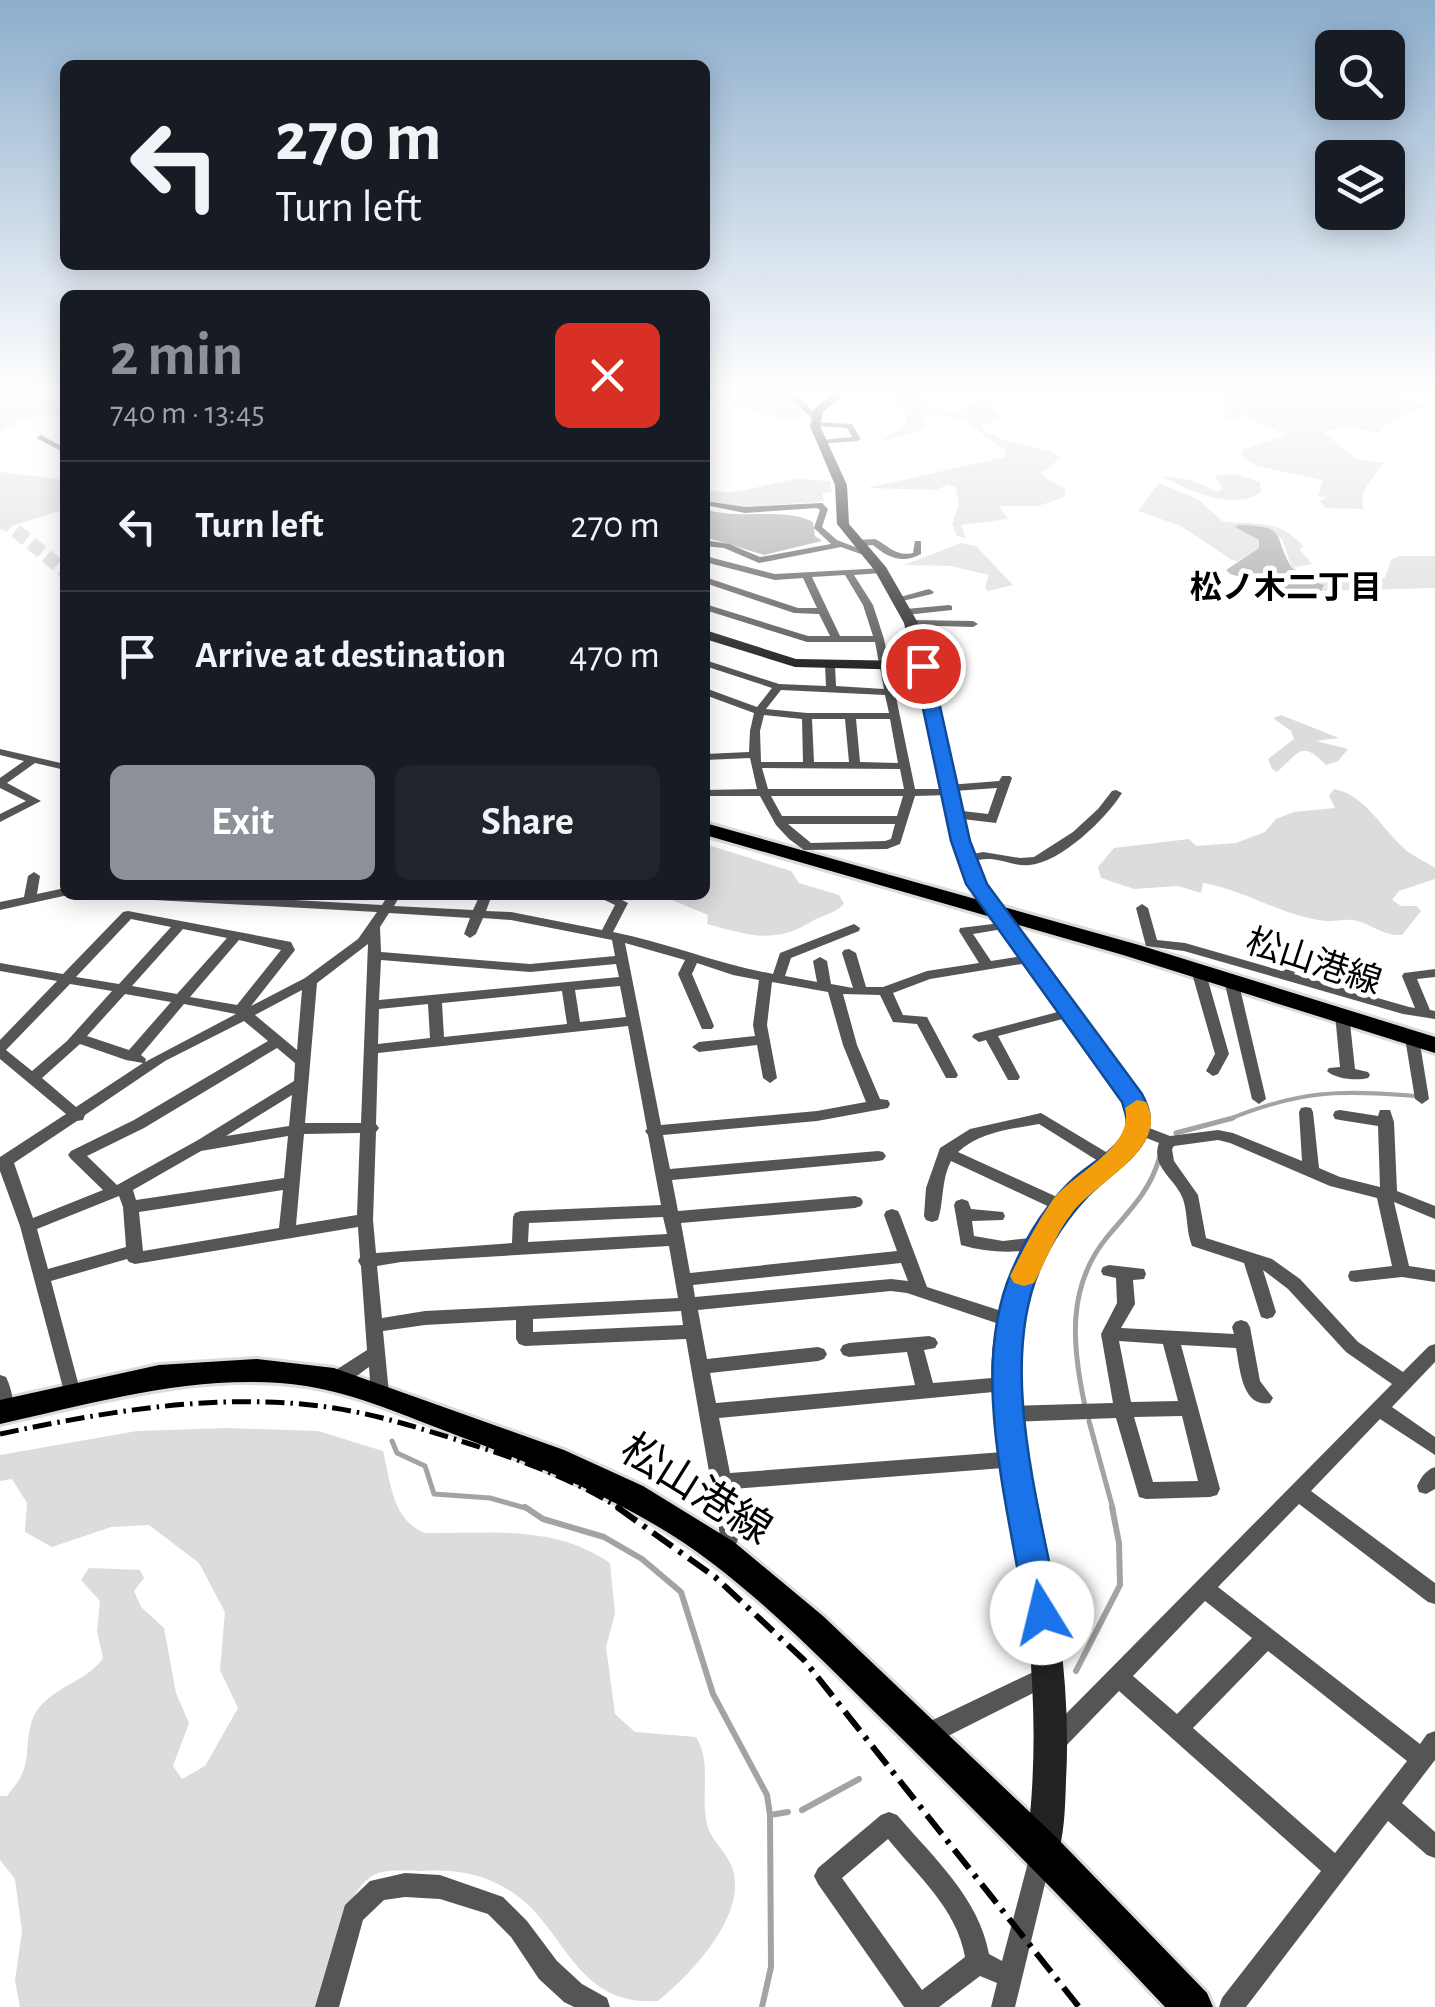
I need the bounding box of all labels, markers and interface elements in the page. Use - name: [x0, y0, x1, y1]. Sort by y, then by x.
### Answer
- map controls: [1315, 30, 1405, 230]
- button: search: [1315, 30, 1405, 120]
- icon: left: [110, 100, 240, 230]
- text: 270 m: [275, 103, 442, 173]
- button: layers: [1315, 140, 1405, 230]
- text: Turn left: [275, 185, 422, 230]
- button: close: [555, 323, 660, 428]
- text: 2 min: [110, 326, 243, 386]
- text: 740 m · 13:45: [110, 397, 265, 429]
- icon: left: [110, 499, 165, 554]
- text: Turn left: [195, 507, 323, 545]
- text: 270 m: [570, 507, 660, 545]
- district label: 松ノ木二丁目: [1190, 570, 1382, 604]
- pin: [881, 624, 966, 709]
- icon: arrive: [110, 629, 165, 684]
- text: Arrive at destination: [195, 637, 506, 675]
- text: 470 m: [569, 637, 660, 675]
- icon: arrive: [896, 639, 951, 694]
- button: Exit: [110, 765, 375, 880]
- button: Share: [395, 765, 660, 880]
- street label: 松山港線: [1242, 922, 1386, 1001]
- street label: 松山港線: [614, 1426, 779, 1552]
- position arrow: [990, 1561, 1094, 1665]

